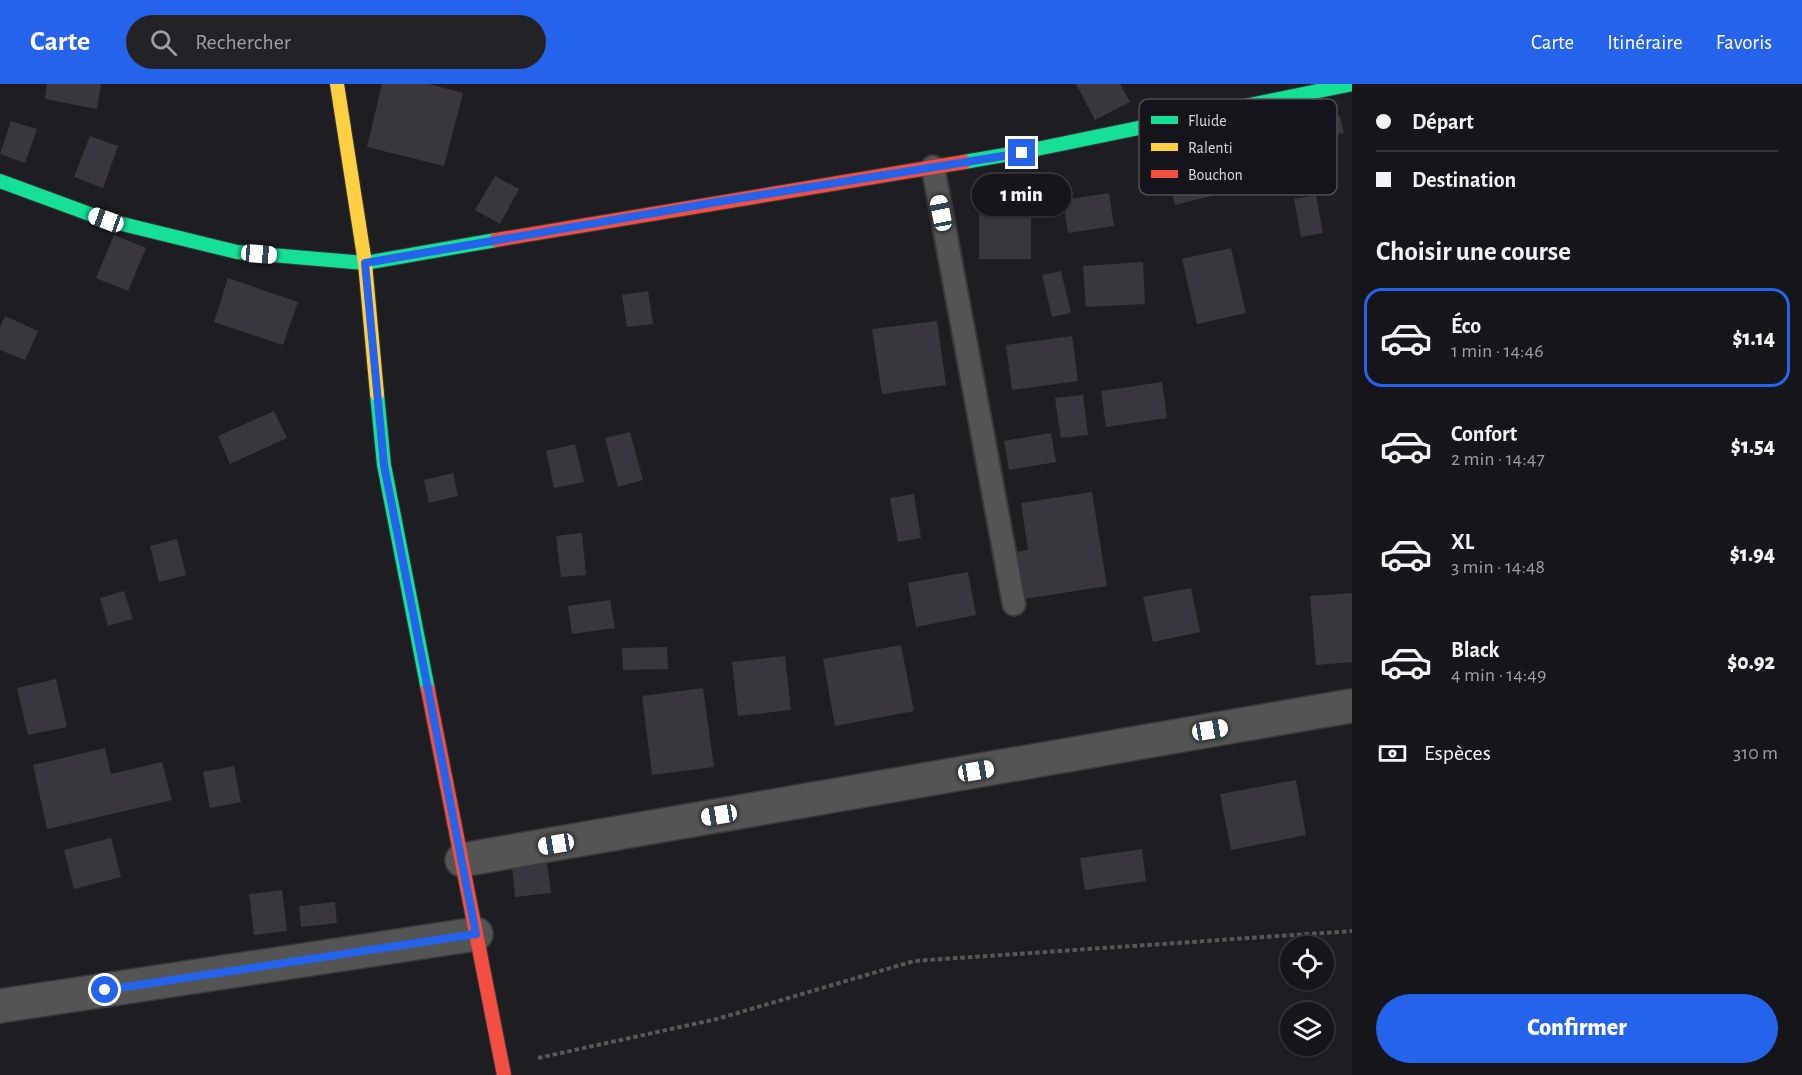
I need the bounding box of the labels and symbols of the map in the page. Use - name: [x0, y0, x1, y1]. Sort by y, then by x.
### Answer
- legend: [1139, 99, 1337, 195]
- text: Fluide: [1188, 113, 1227, 129]
- route end: [1008, 139, 1035, 166]
- text: Ralenti: [1188, 140, 1233, 156]
- text: Bouchon: [1188, 167, 1243, 183]
- callout: 1 min: [972, 174, 1072, 216]
- car: [929, 194, 953, 232]
- car: [86, 205, 126, 235]
- car: [240, 243, 278, 265]
- car: [1191, 718, 1229, 742]
- car: [957, 759, 995, 783]
- car: [700, 803, 738, 827]
- car: [537, 832, 575, 856]
- route start: [91, 976, 118, 1003]

